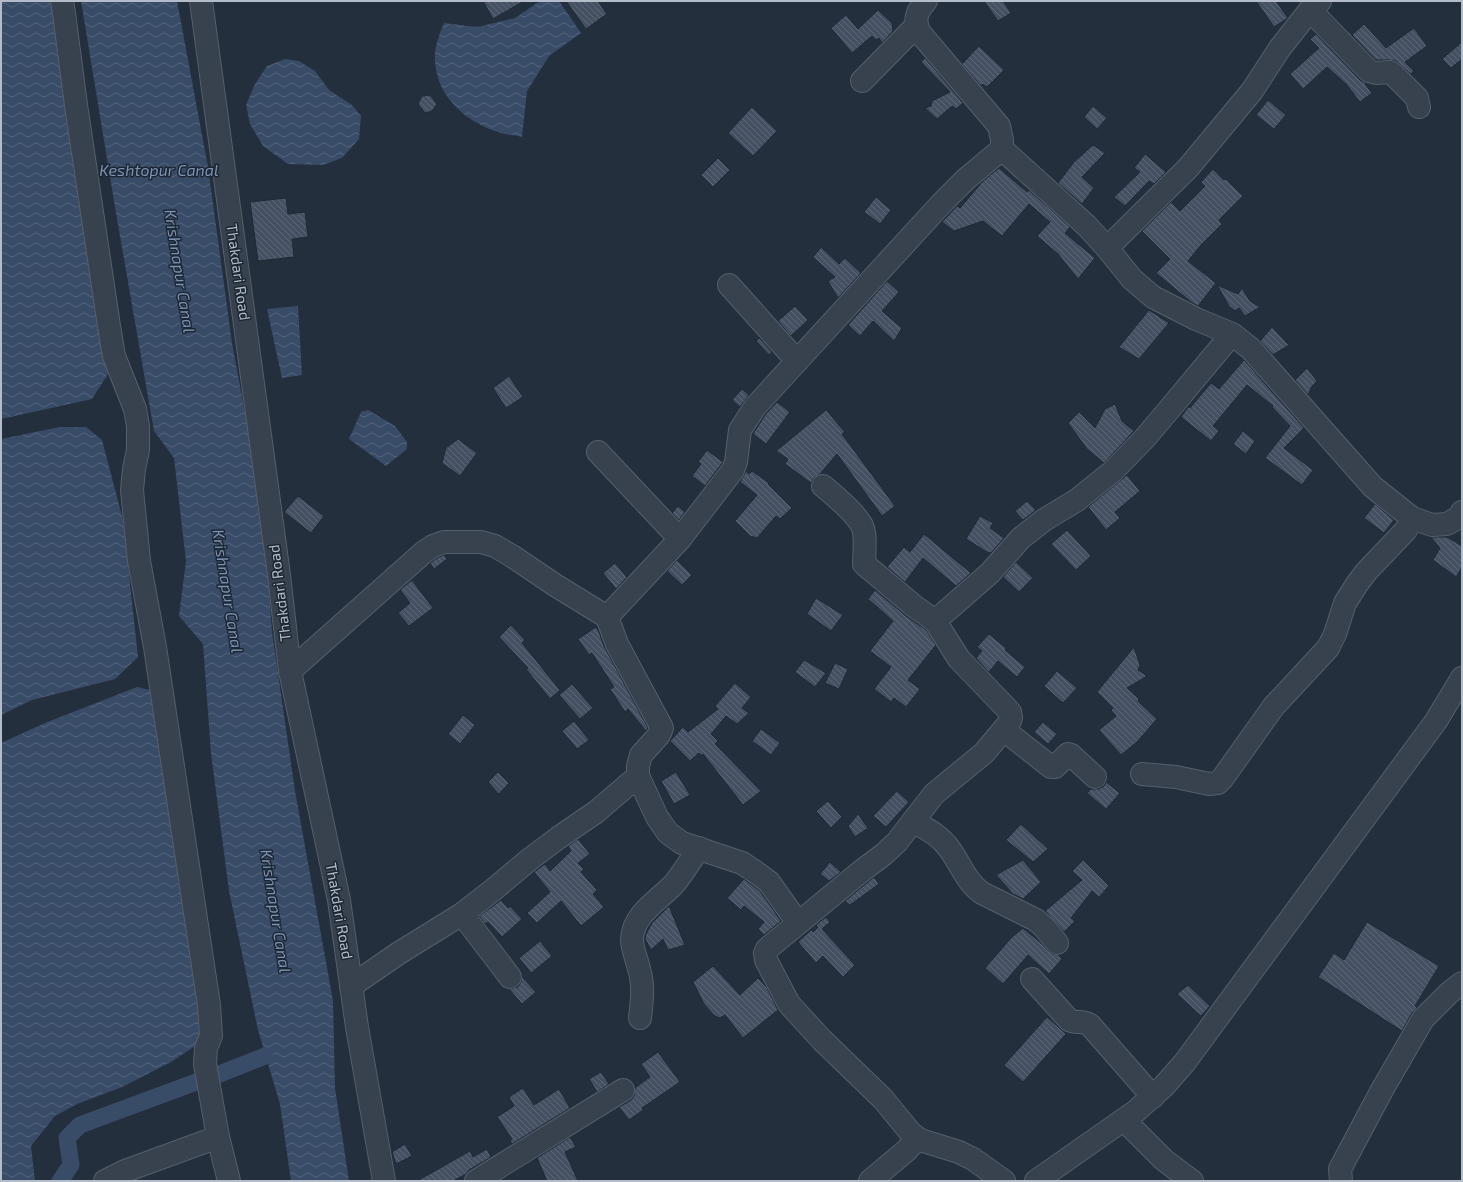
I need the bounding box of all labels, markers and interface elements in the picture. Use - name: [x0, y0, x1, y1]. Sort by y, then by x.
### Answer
- water label: Keshtopur Canal: [99, 160, 219, 179]
- water label: Krishnapur Canal: [161, 208, 200, 334]
- street label: Thakdari Road: [223, 222, 255, 321]
- water label: Krishnapur Canal: [209, 528, 248, 654]
- street label: Thakdari Road: [264, 544, 294, 643]
- water label: Krishnapur Canal: [257, 848, 296, 974]
- street label: Thakdari Road: [323, 861, 357, 960]

